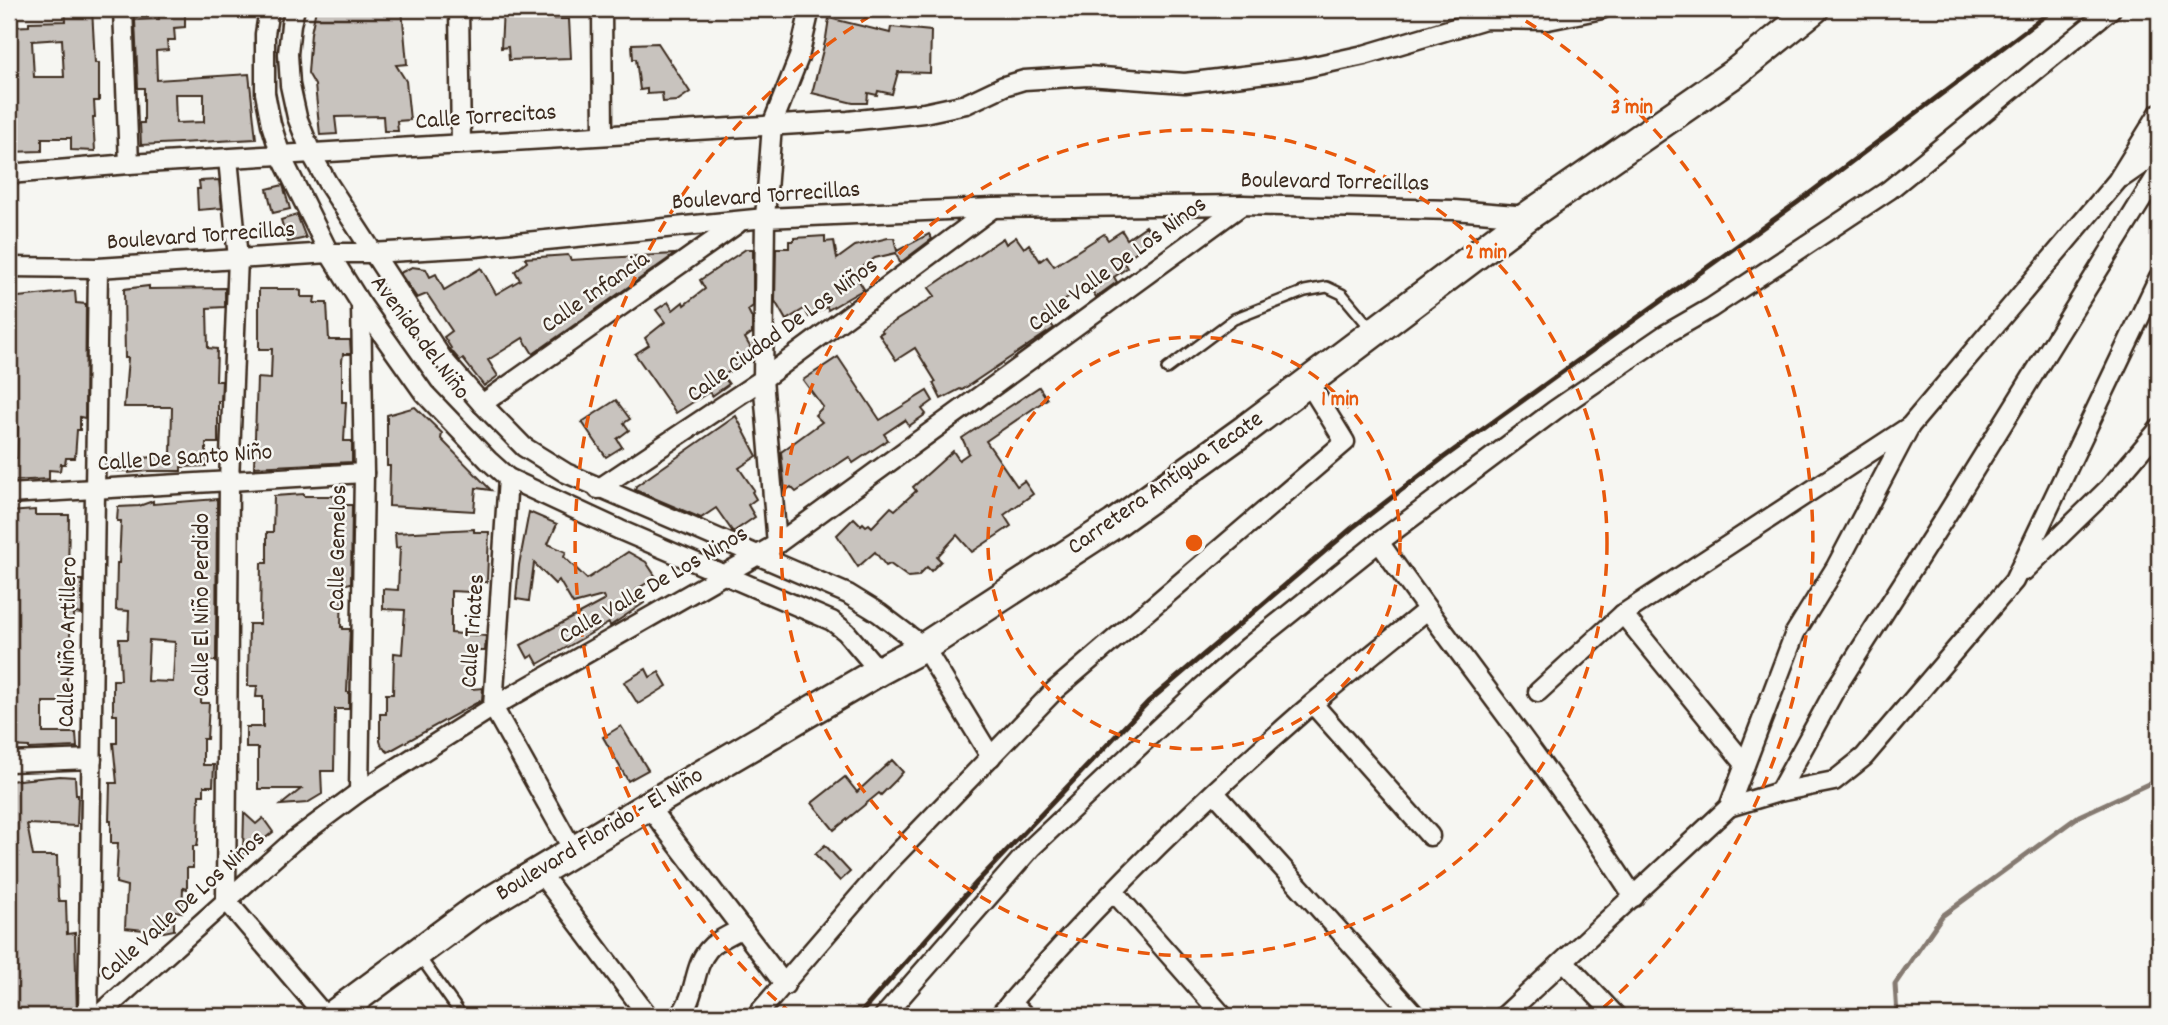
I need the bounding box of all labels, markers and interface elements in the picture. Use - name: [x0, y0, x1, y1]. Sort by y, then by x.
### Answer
- text: 3 min: [1611, 94, 1653, 124]
- street label: Calle Torrecitas: [414, 96, 558, 140]
- street label: Boulevard Torrecillas: [1240, 164, 1430, 202]
- street label: Boulevard Torrecillas: [671, 173, 861, 221]
- street label: Calle Valle De Los Ninos: [1022, 188, 1214, 342]
- street label: Boulevard Torrecillas: [106, 213, 296, 261]
- text: 2 min: [1465, 239, 1507, 269]
- street label: Calle Infancia: [535, 243, 658, 343]
- street label: Calle Ciudad De Los Niños: [680, 250, 886, 412]
- street label: Avenida del Niño: [361, 269, 477, 407]
- text: 1 min: [1321, 386, 1359, 416]
- street label: Carretera Antigua Tecate: [1061, 404, 1271, 564]
- street label: Calle De Santo Niño: [97, 436, 273, 482]
- street label: Calle Gemelos: [321, 484, 357, 612]
- street label: Calle El Niño Perdido: [186, 513, 220, 697]
- street label: Calle Valle De Los Ninos: [553, 518, 755, 654]
- centre of rings: [1182, 531, 1206, 555]
- street label: Calle Niño Artillero: [51, 556, 87, 728]
- street label: Calle Triates: [453, 573, 495, 689]
- street label: Boulevard Florido - El Niño: [490, 759, 710, 911]
- street label: Calle Valle De Los Ninos: [92, 823, 274, 991]

